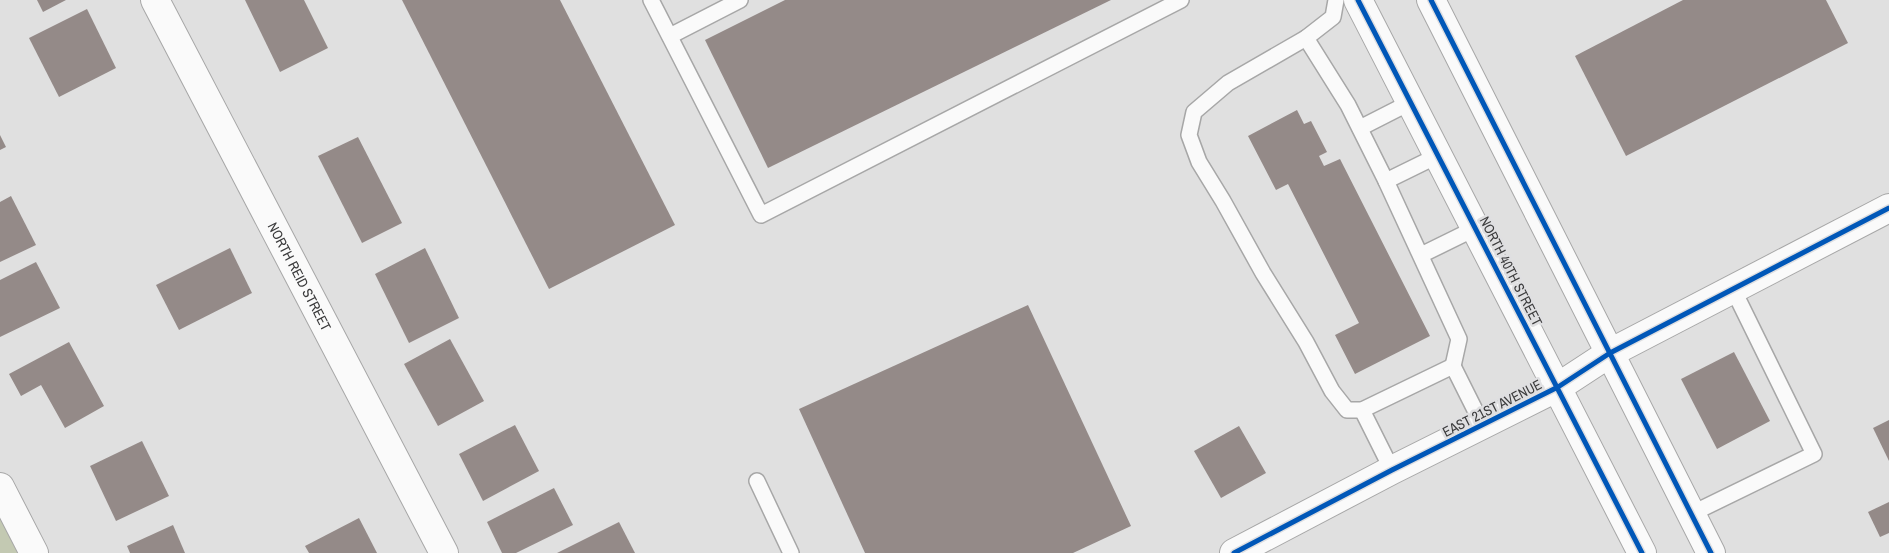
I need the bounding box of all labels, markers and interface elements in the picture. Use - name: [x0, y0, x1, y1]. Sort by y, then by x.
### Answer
- street label: NORTH 40TH STREET: [1476, 213, 1546, 329]
- street label: NORTH REID STREET: [264, 219, 335, 334]
- street label: EAST 21ST AVENUE: [1439, 375, 1545, 441]

